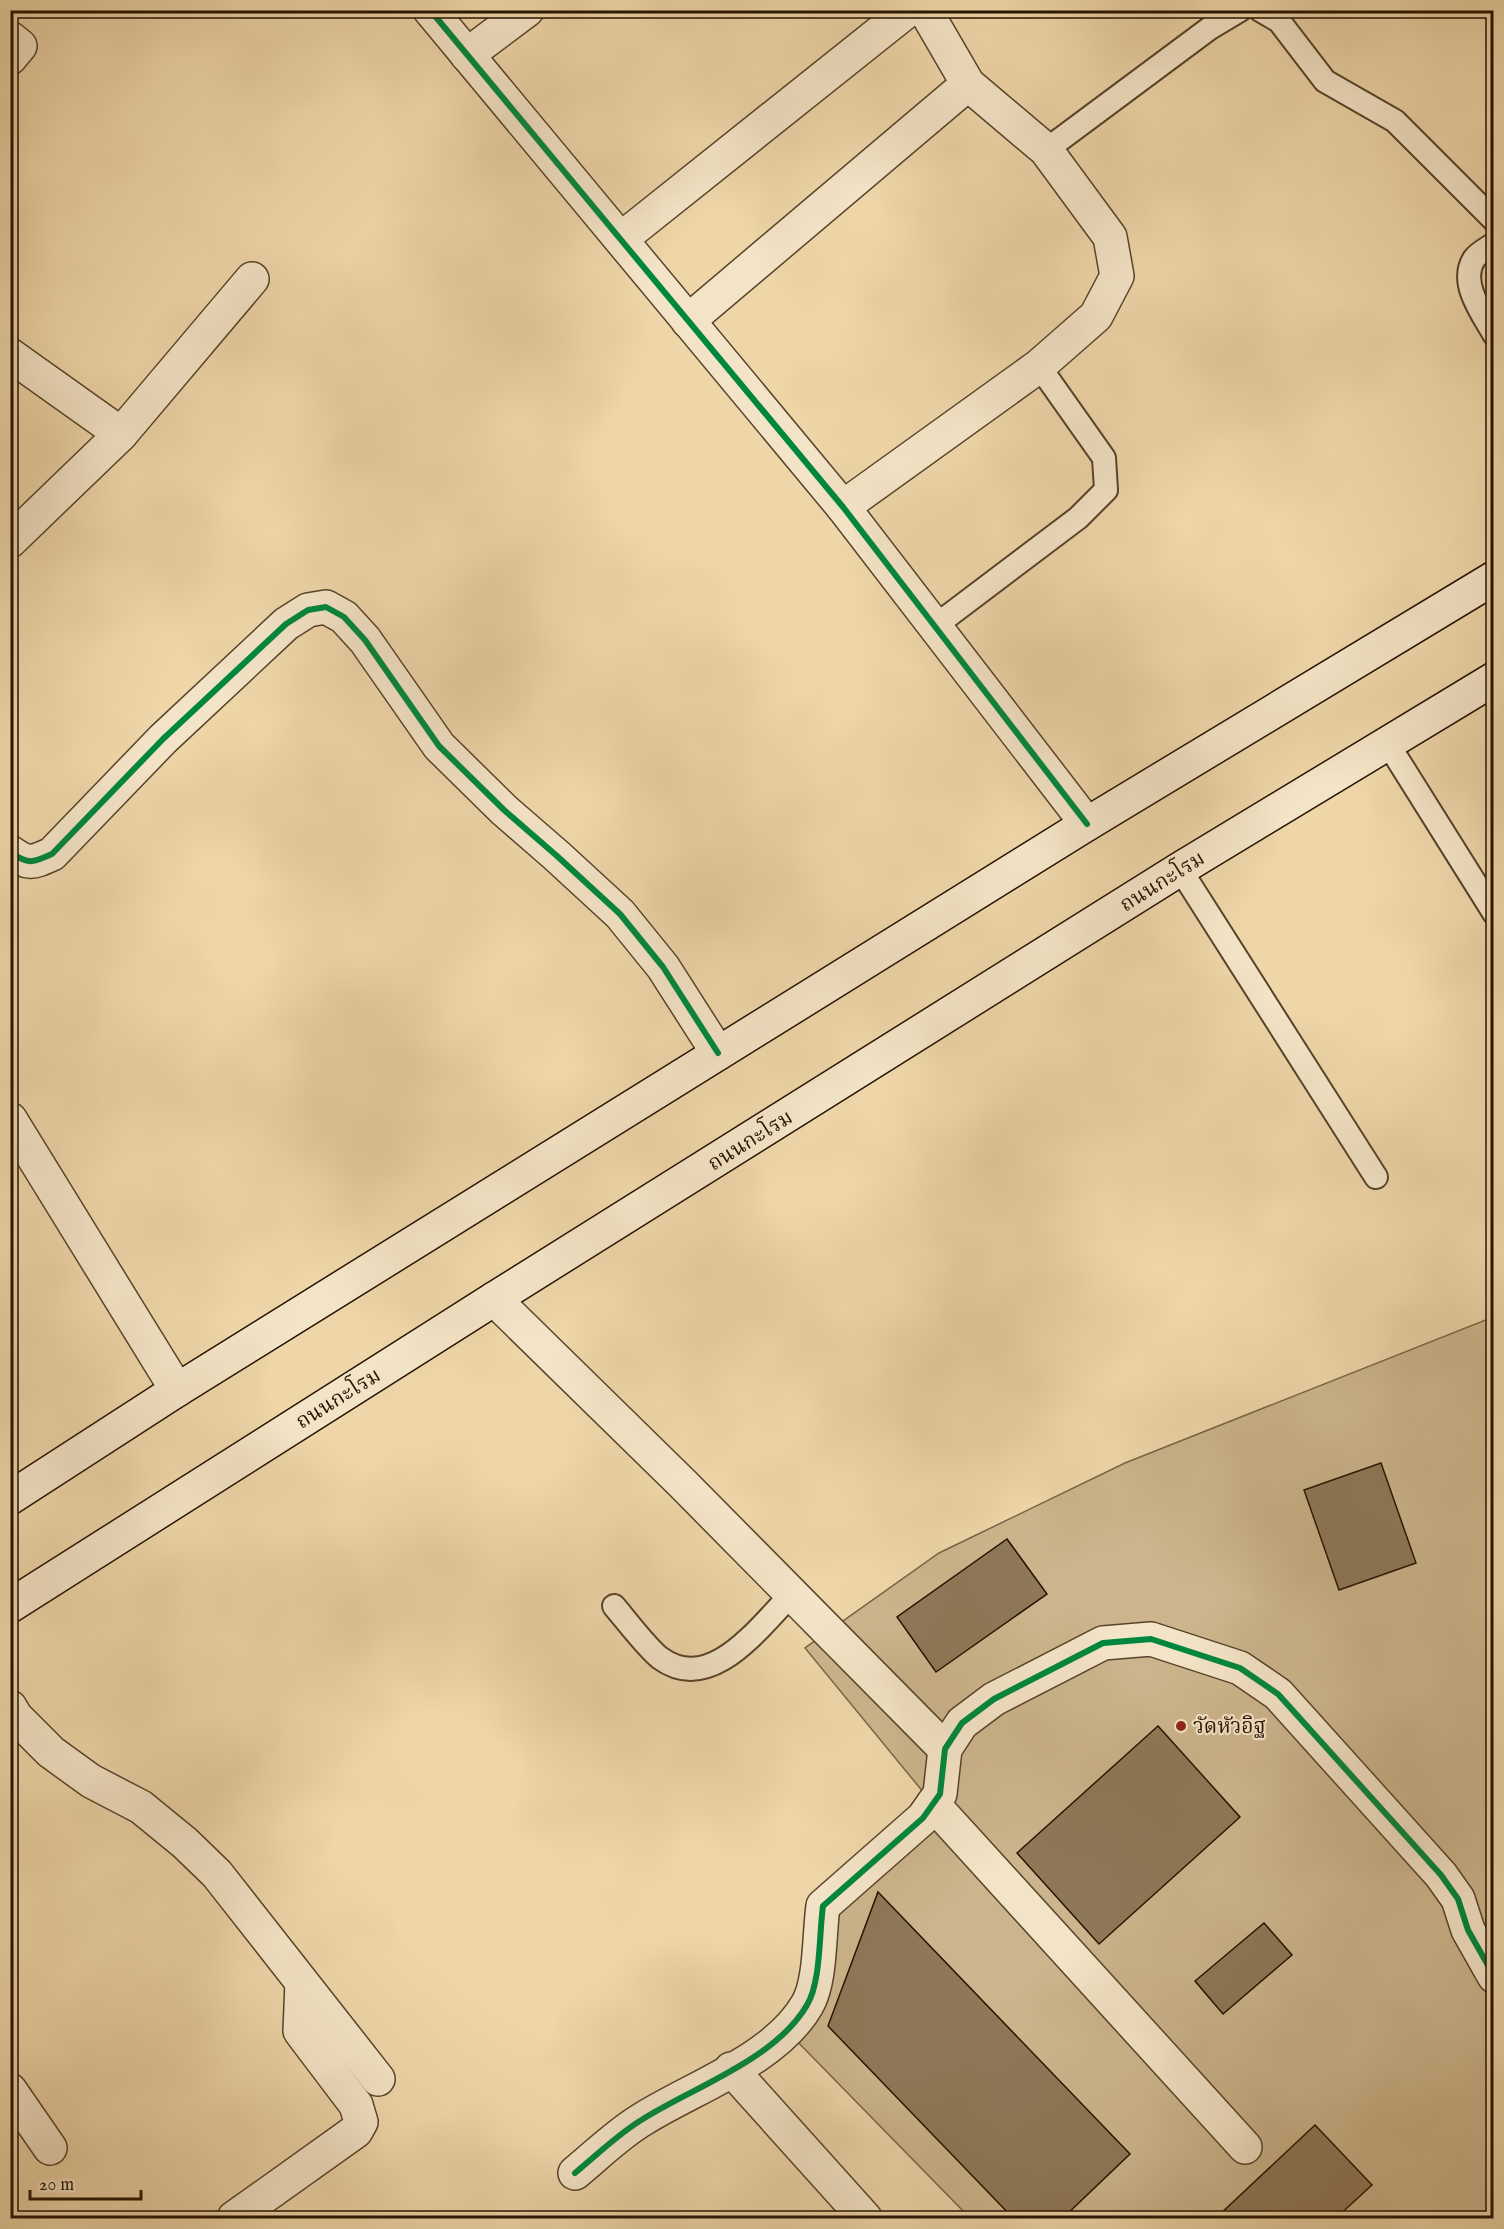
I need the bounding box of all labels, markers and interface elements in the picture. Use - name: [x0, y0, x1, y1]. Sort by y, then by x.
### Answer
- street label: ถนนกะโรม: [1114, 843, 1210, 919]
- street label: ถนนกะโรม: [702, 1102, 798, 1178]
- street label: ถนนกะโรม: [290, 1360, 386, 1436]
- place label: วัดหัวอิฐ: [1193, 1714, 1266, 1741]
- marker: วัดหัวอิฐ: [1174, 1719, 1188, 1733]
- scale bar: [30, 2163, 141, 2201]
- text: 20 m: [39, 2174, 74, 2197]

